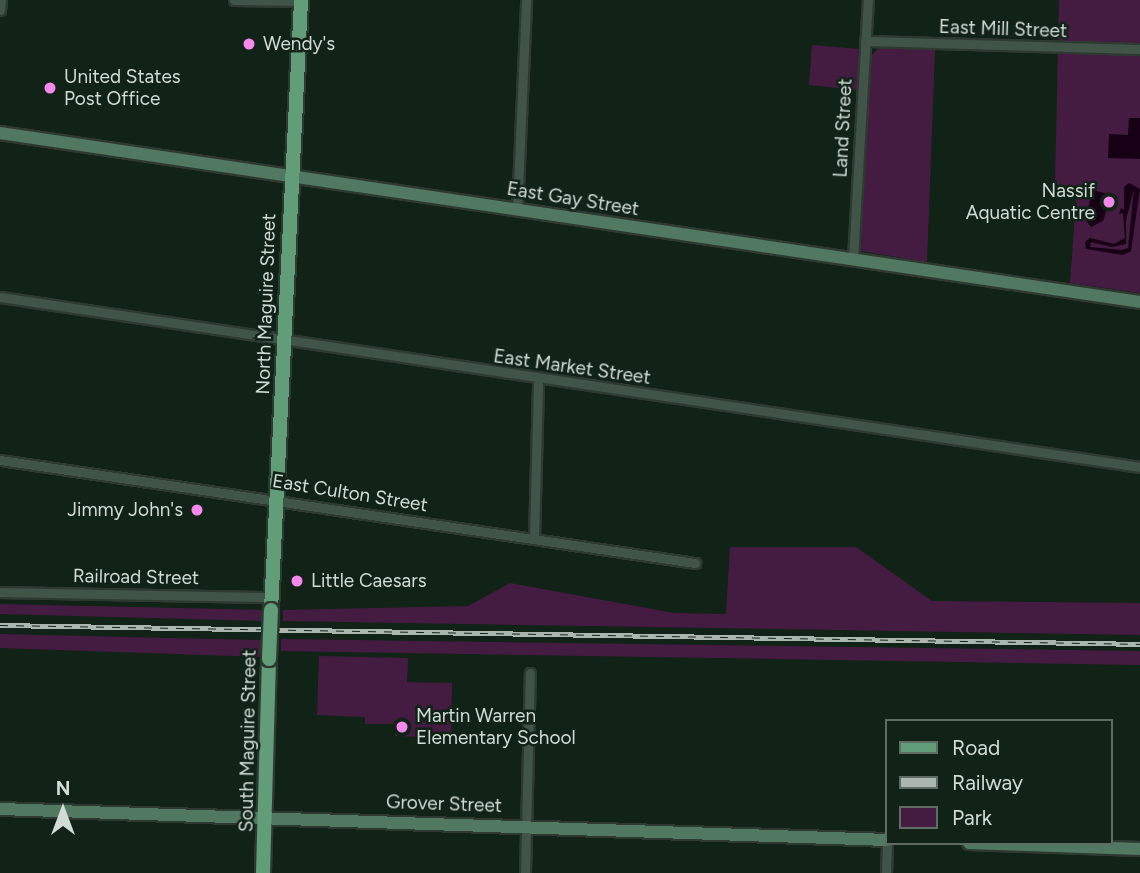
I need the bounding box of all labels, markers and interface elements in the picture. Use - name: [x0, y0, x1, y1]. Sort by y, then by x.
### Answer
- street label: East Mill Street: [938, 15, 1068, 43]
- place label: Wendy's: [263, 33, 335, 55]
- marker: Wendy's: [241, 36, 257, 52]
- place label: United States Post Office: [64, 66, 181, 110]
- street label: Land Street: [829, 78, 857, 178]
- marker: United States Post Office: [42, 80, 58, 96]
- street label: East Gay Street: [505, 177, 641, 221]
- place label: Nassif Aquatic Centre: [966, 180, 1095, 224]
- marker: Nassif Aquatic Centre: [1101, 194, 1117, 210]
- street label: North Maguire Street: [251, 213, 281, 395]
- street label: East Market Street: [492, 345, 652, 389]
- street label: East Culton Street: [271, 469, 429, 517]
- place label: Jimmy John's: [67, 499, 183, 521]
- marker: Jimmy John's: [189, 502, 205, 518]
- street label: Railroad Street: [73, 564, 199, 590]
- place label: Little Caesars: [311, 570, 426, 592]
- marker: Little Caesars: [289, 573, 305, 589]
- street label: South Maguire Street: [235, 650, 261, 832]
- place label: Martin Warren Elementary School: [416, 705, 576, 749]
- marker: Martin Warren Elementary School: [394, 719, 410, 735]
- legend: [884, 719, 1112, 845]
- text: Road: [952, 735, 1000, 760]
- text: Railway: [952, 770, 1023, 795]
- north arrow: [28, 775, 98, 845]
- text: N: [56, 777, 70, 800]
- street label: Grover Street: [386, 791, 502, 817]
- text: Park: [952, 805, 992, 830]

